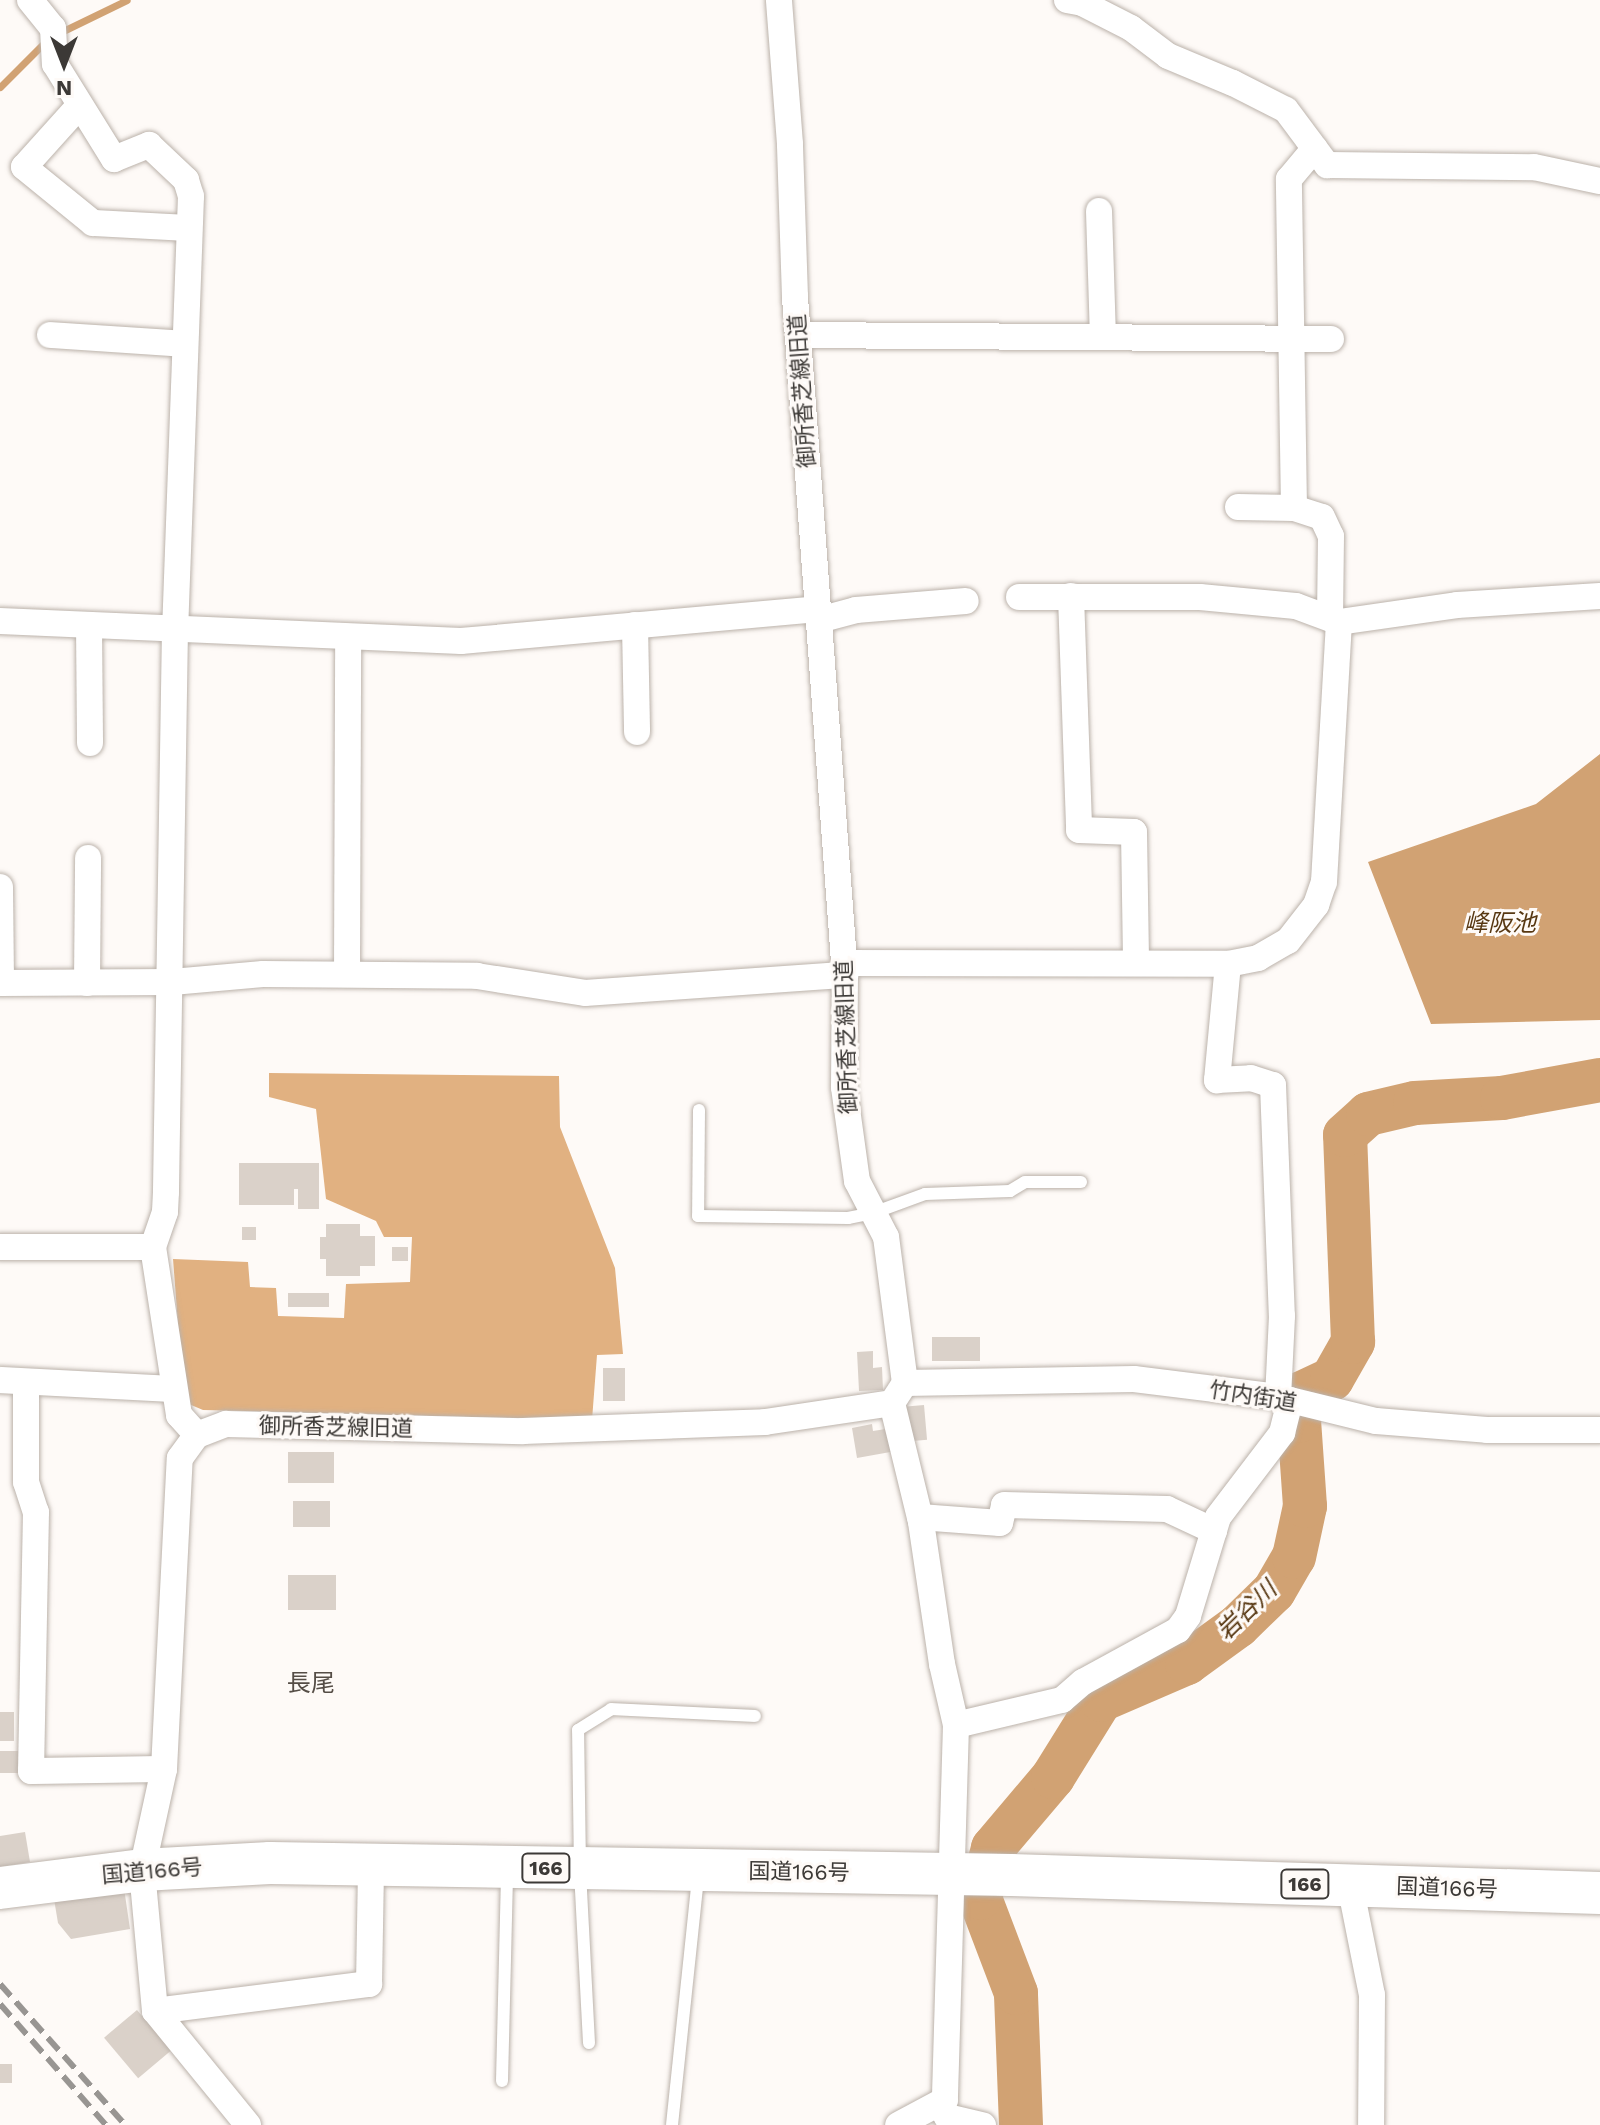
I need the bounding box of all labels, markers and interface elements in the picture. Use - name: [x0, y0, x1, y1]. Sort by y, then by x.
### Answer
- north arrow: [24, 24, 104, 104]
- text: N: [56, 76, 72, 101]
- street label: 御所香芝線旧道: [783, 313, 821, 469]
- water label: 峰阪池: [1464, 910, 1536, 938]
- street label: 御所香芝線旧道: [830, 960, 862, 1114]
- street label: 竹内街道: [1207, 1376, 1299, 1416]
- street label: 御所香芝線旧道: [259, 1412, 413, 1442]
- water label: 岩谷川: [1211, 1576, 1283, 1646]
- district label: 長尾: [287, 1670, 335, 1698]
- road number: 166: [520, 1852, 572, 1884]
- street label: 国道166号: [100, 1853, 204, 1889]
- street label: 国道166号: [748, 1858, 850, 1886]
- road number: 166: [1279, 1868, 1331, 1900]
- street label: 国道166号: [1396, 1873, 1498, 1903]

